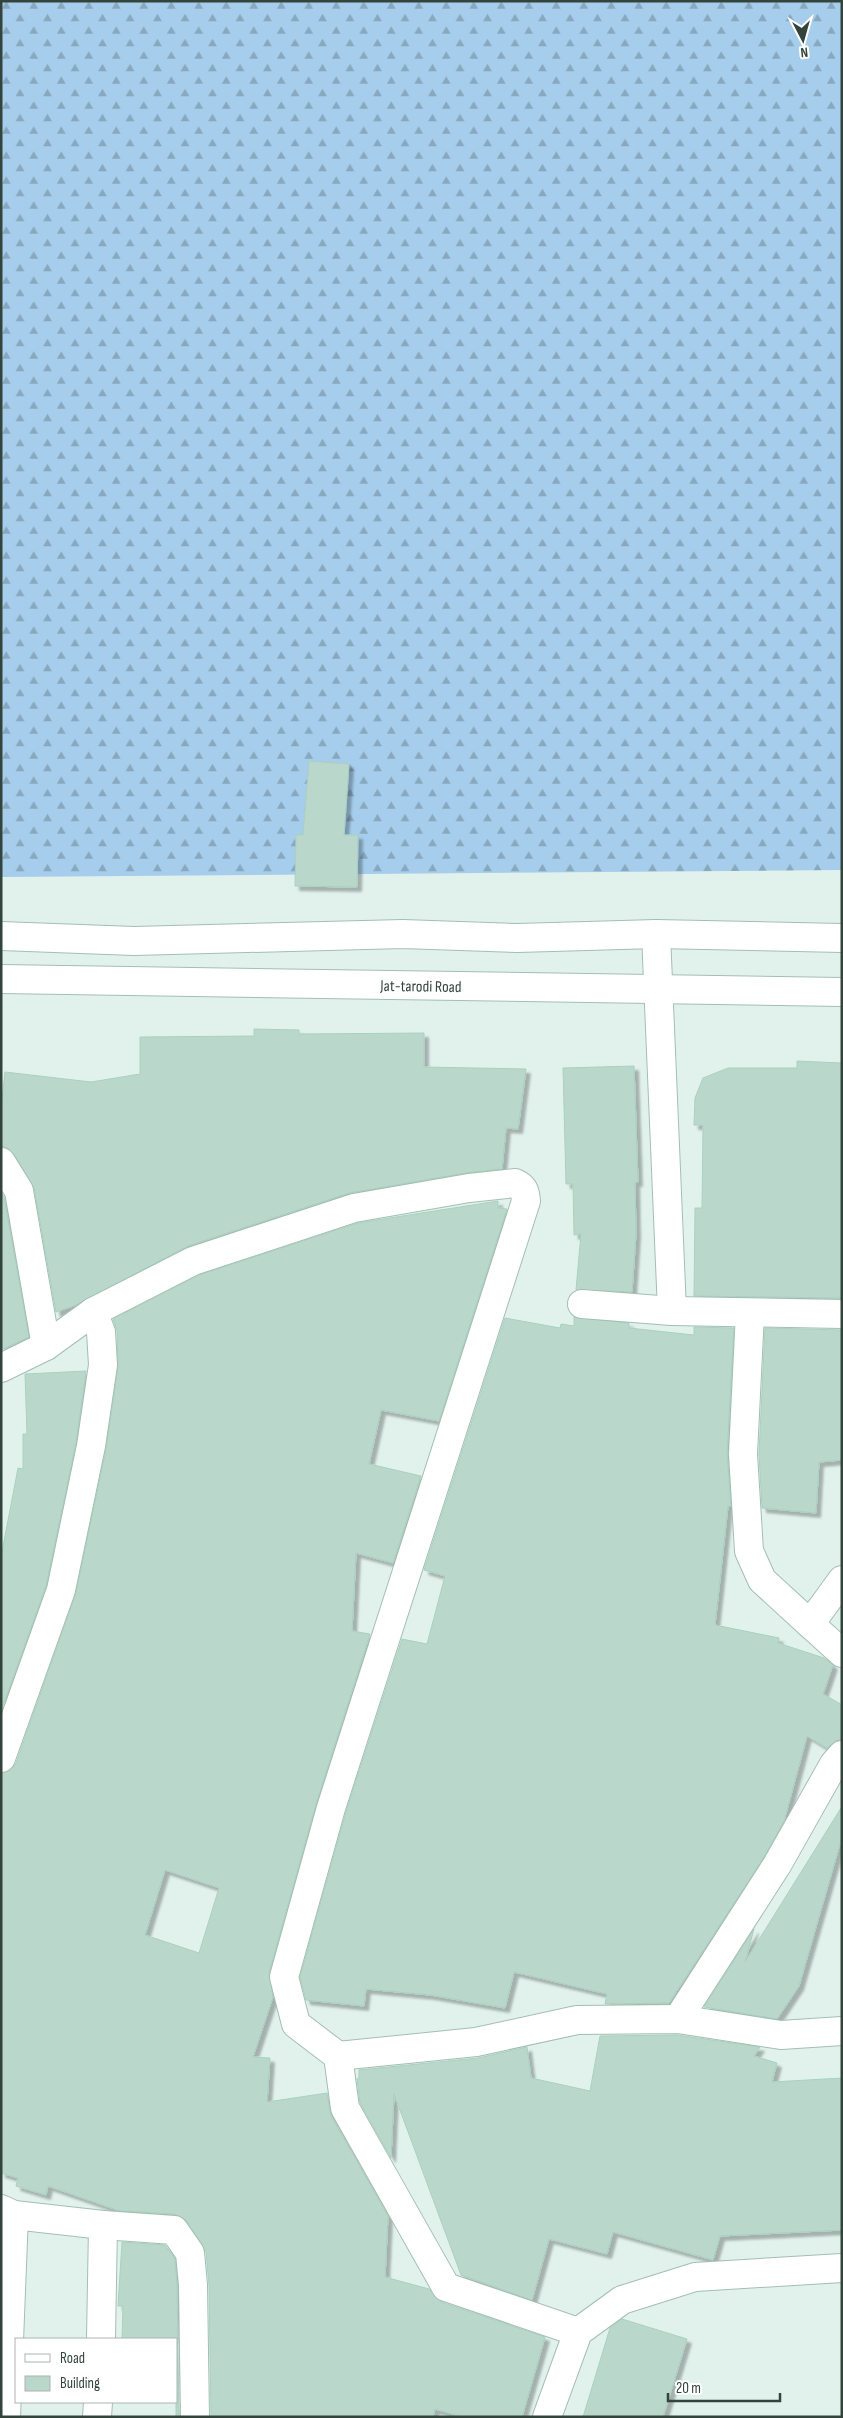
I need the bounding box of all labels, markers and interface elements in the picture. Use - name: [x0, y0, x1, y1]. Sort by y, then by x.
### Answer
- north arrow: [778, 15, 828, 65]
- text: N: [800, 44, 809, 61]
- street label: Jat-tarodi Road: [379, 977, 462, 997]
- legend: [15, 2338, 178, 2403]
- text: Road: [60, 2349, 85, 2368]
- scale bar: [668, 2370, 780, 2402]
- text: Building: [60, 2374, 100, 2393]
- text: 20 m: [676, 2379, 701, 2398]

